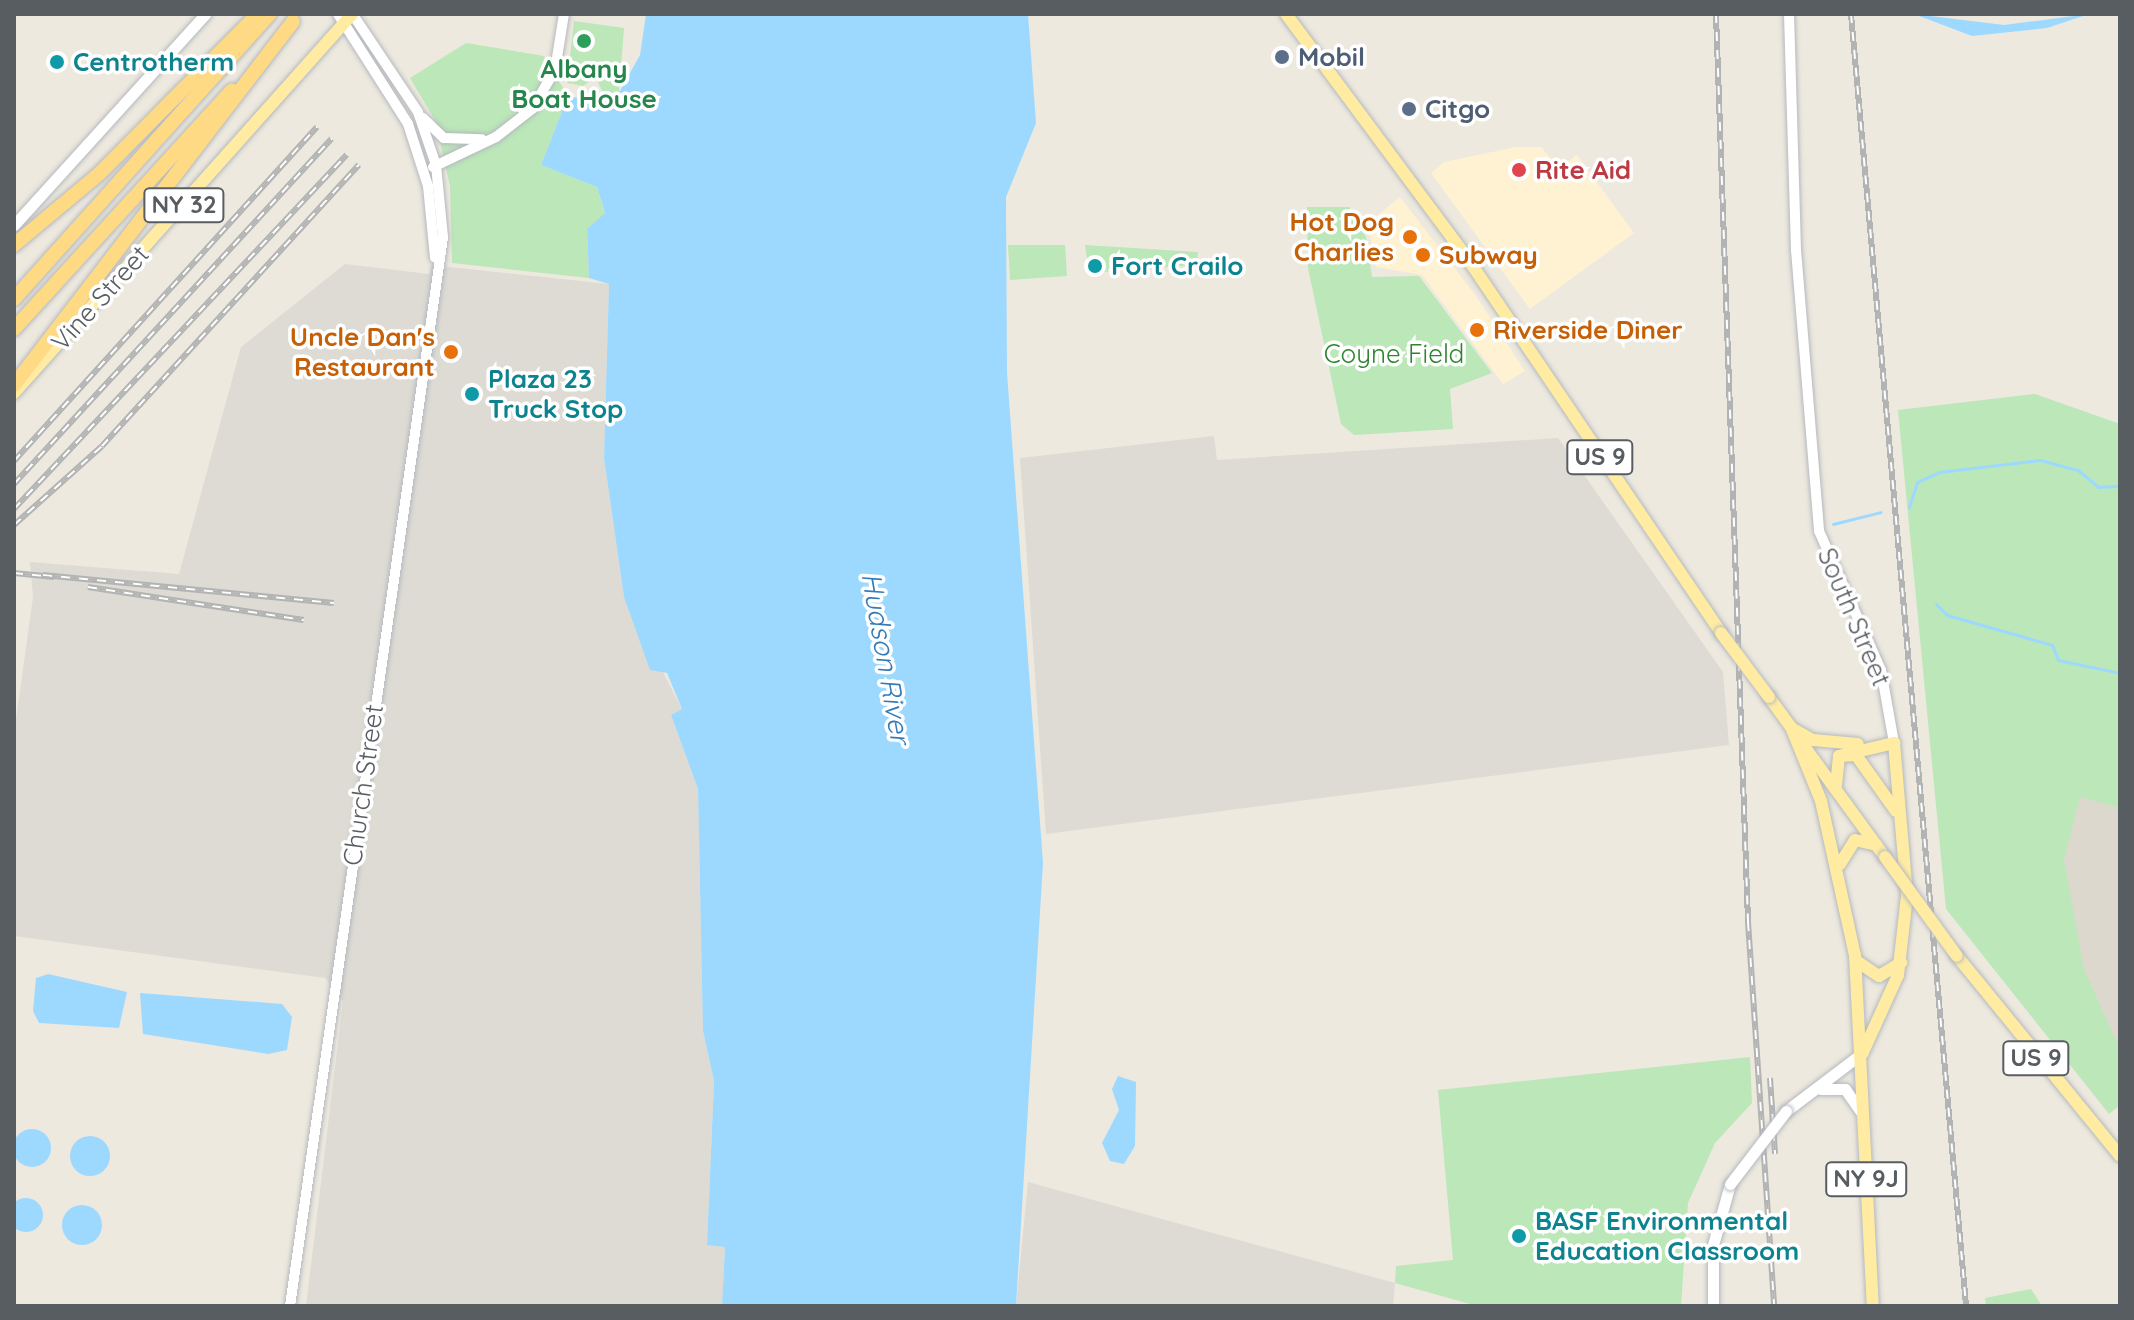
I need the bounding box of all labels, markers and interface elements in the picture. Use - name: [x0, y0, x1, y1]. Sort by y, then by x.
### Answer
- marker: Albany Boat House: [575, 32, 593, 50]
- place label: Mobil: [1298, 41, 1365, 73]
- place label: Centrotherm: [73, 46, 234, 78]
- marker: Mobil: [1273, 48, 1291, 66]
- marker: Centrotherm: [48, 53, 66, 71]
- place label: Albany Boat House: [511, 53, 657, 114]
- place label: Citgo: [1425, 93, 1490, 125]
- marker: Citgo: [1400, 100, 1418, 118]
- place label: Rite Aid: [1535, 154, 1631, 186]
- marker: Rite Aid: [1510, 161, 1528, 179]
- road number: NY 32: [142, 185, 226, 225]
- place label: Hot Dog Charlies: [1290, 206, 1394, 268]
- marker: Hot Dog Charlies: [1401, 228, 1419, 246]
- street label: Vine Street: [45, 239, 155, 357]
- place label: Subway: [1439, 239, 1538, 271]
- marker: Subway: [1414, 246, 1432, 264]
- place label: Fort Crailo: [1111, 250, 1243, 282]
- marker: Fort Crailo: [1086, 257, 1104, 275]
- place label: Riverside Diner: [1493, 314, 1683, 346]
- place label: Uncle Dan's Restaurant: [290, 321, 435, 382]
- marker: Riverside Diner: [1468, 321, 1486, 339]
- park label: Coyne Field: [1324, 338, 1464, 370]
- marker: Uncle Dan's Restaurant: [442, 343, 460, 361]
- place label: Plaza 23 Truck Stop: [488, 363, 623, 424]
- marker: Plaza 23 Truck Stop: [463, 385, 481, 403]
- road number: US 9: [1566, 437, 1634, 477]
- street label: South Street: [1811, 543, 1897, 691]
- water label: Hudson River: [854, 570, 918, 746]
- street label: Church Street: [336, 702, 390, 868]
- road number: US 9: [2002, 1038, 2070, 1078]
- road number: NY 9J: [1824, 1159, 1908, 1199]
- place label: BASF Environmental Education Classroom: [1535, 1205, 1799, 1266]
- marker: BASF Environmental Education Classroom: [1510, 1227, 1528, 1245]

